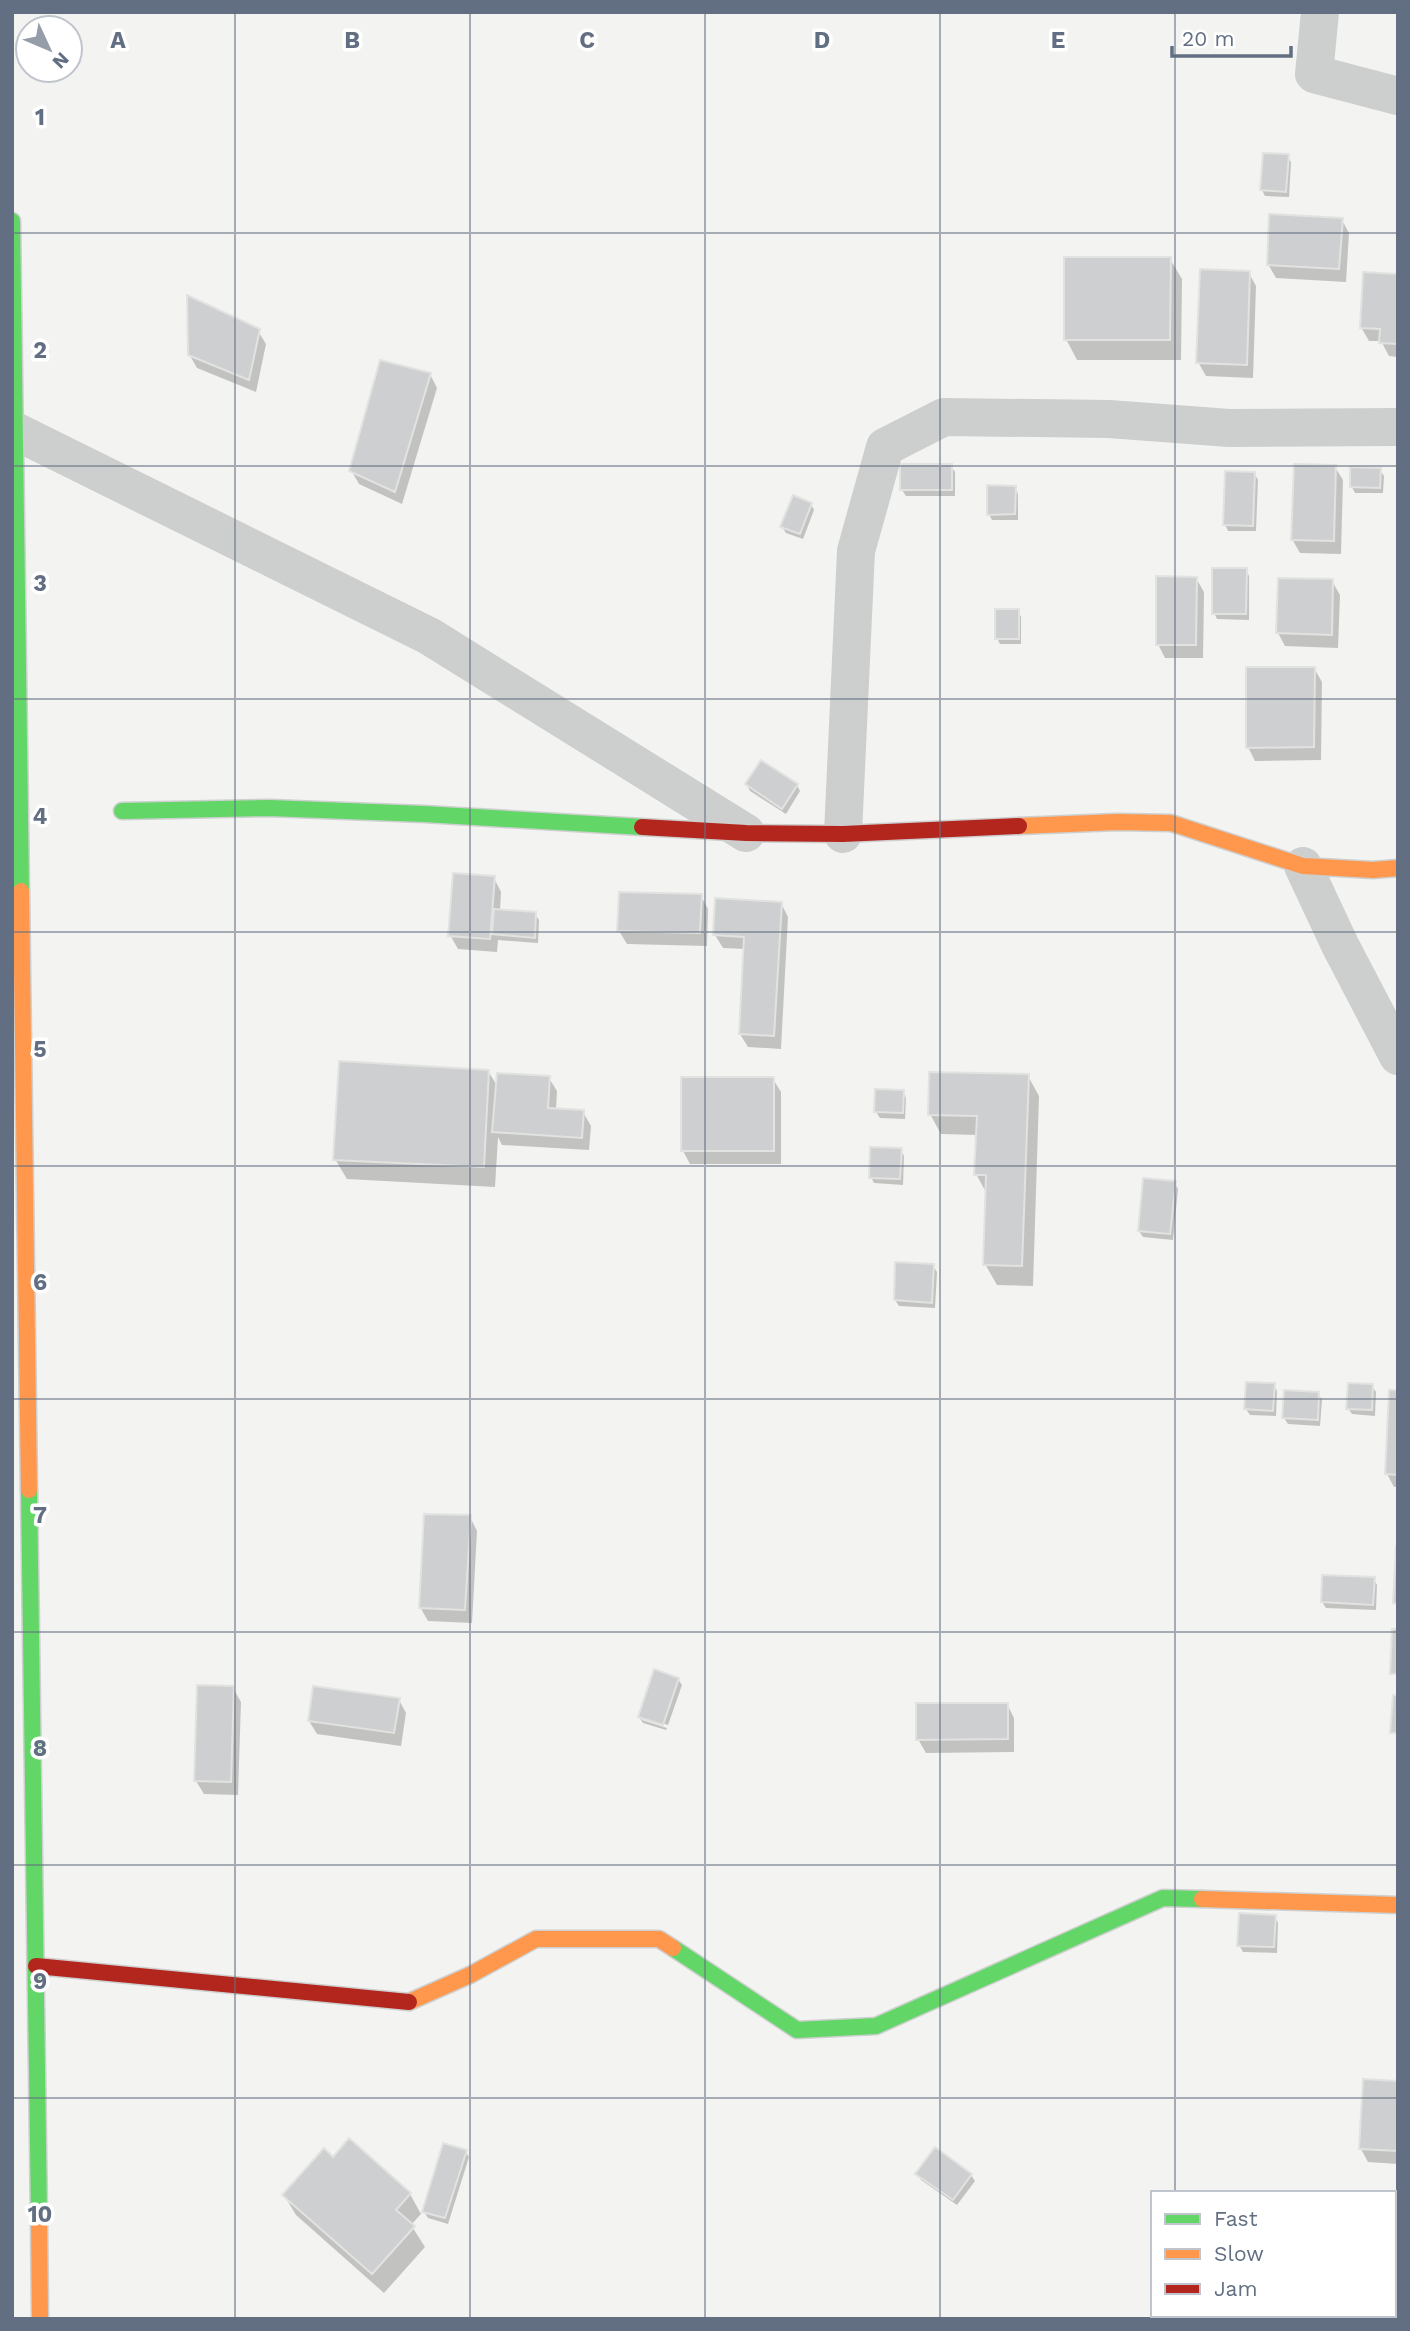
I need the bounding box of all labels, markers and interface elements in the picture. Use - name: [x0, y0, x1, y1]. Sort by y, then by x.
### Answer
- north arrow: [14, 14, 84, 84]
- scale bar: [1172, 14, 1291, 58]
- text: 20 m: [1182, 26, 1234, 51]
- text: A: [110, 27, 126, 54]
- text: B: [344, 27, 360, 54]
- text: C: [579, 27, 595, 54]
- text: D: [814, 27, 830, 54]
- text: E: [1051, 27, 1065, 54]
- text: N: [48, 47, 74, 74]
- text: 1: [35, 104, 45, 131]
- text: 2: [33, 337, 47, 364]
- text: 3: [33, 570, 47, 597]
- text: 4: [33, 803, 48, 830]
- text: 5: [33, 1036, 47, 1063]
- text: 6: [33, 1269, 47, 1296]
- text: 7: [33, 1502, 47, 1529]
- text: 8: [33, 1735, 47, 1762]
- text: 9: [33, 1968, 47, 1995]
- legend: [1151, 2191, 1396, 2317]
- text: 10: [28, 2201, 52, 2228]
- text: Fast: [1214, 2206, 1258, 2231]
- text: Slow: [1214, 2241, 1264, 2266]
- text: Jam: [1214, 2276, 1257, 2301]

